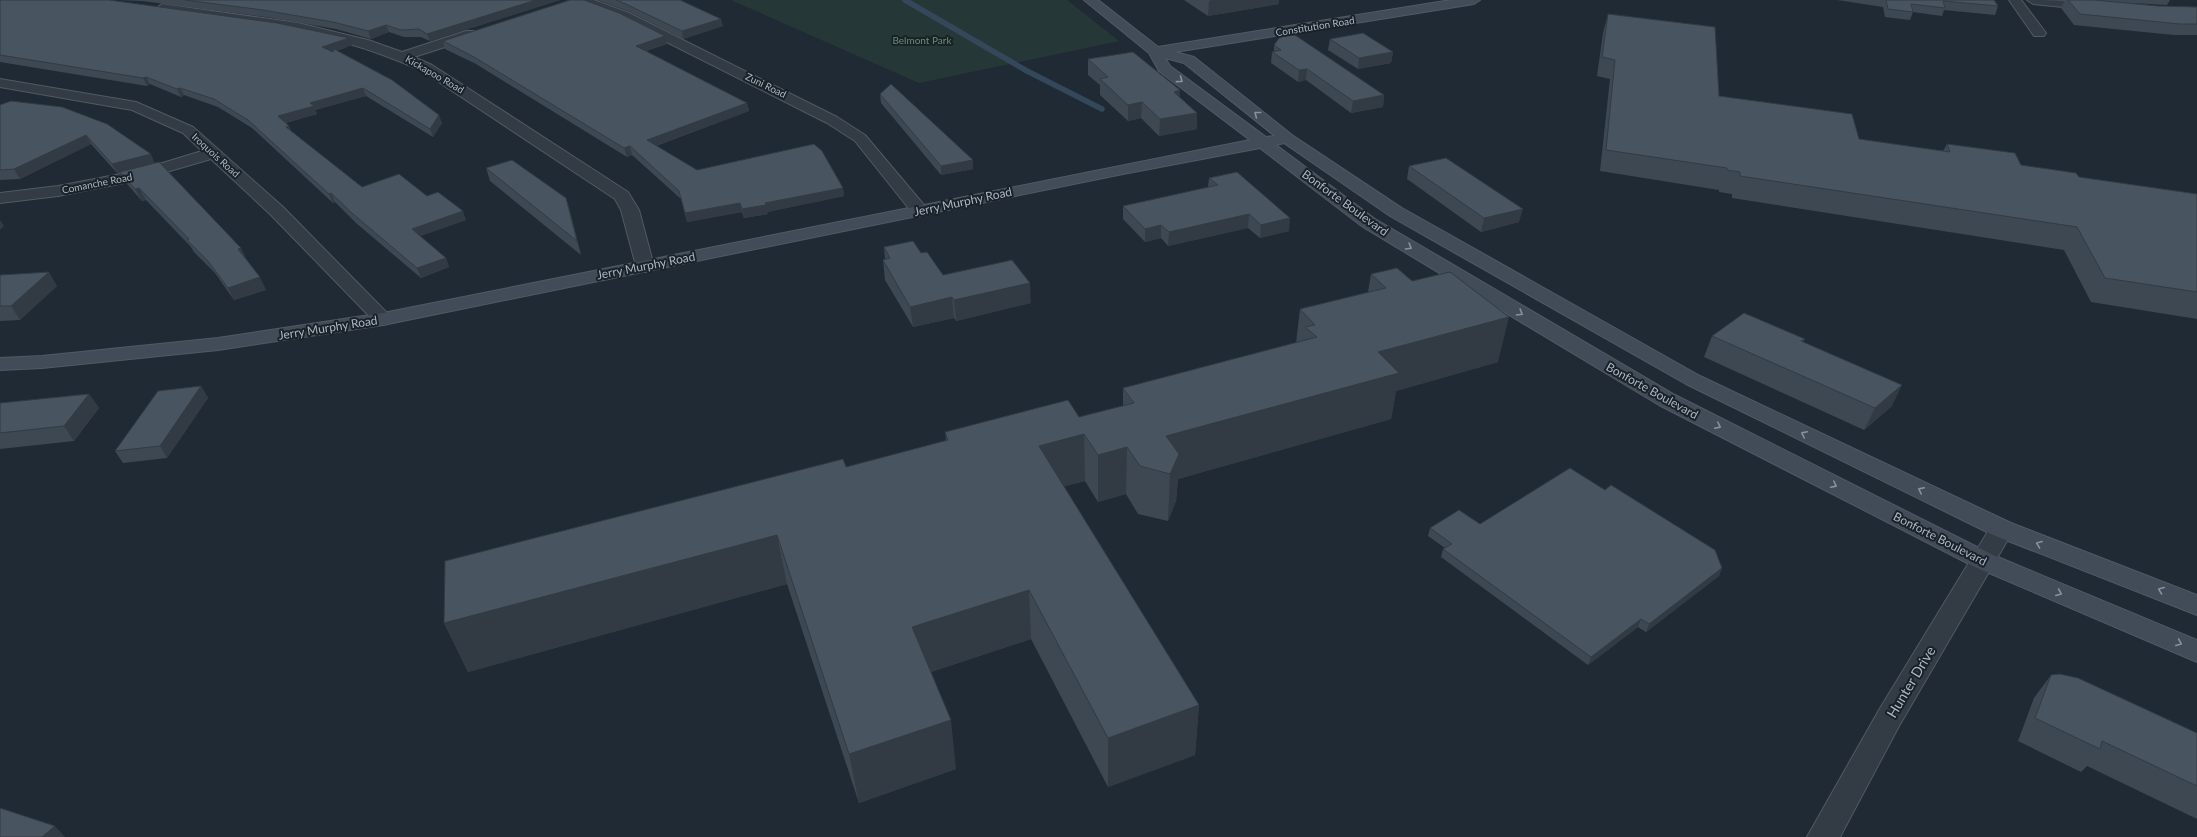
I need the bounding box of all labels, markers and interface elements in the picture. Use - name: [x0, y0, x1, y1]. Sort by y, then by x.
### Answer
- street label: Constitution Road: [1275, 14, 1355, 38]
- park label: Belmont Park: [892, 34, 952, 46]
- street label: Kickapoo Road: [404, 52, 466, 96]
- street label: Zuni Road: [744, 70, 788, 100]
- one-way arrow: [1176, 75, 1183, 82]
- one-way arrow: [1254, 112, 1261, 119]
- street label: Iroquois Road: [190, 130, 242, 180]
- street label: Bonforte Boulevard: [1299, 166, 1391, 239]
- street label: Comanche Road: [61, 170, 133, 196]
- street label: Jerry Murphy Road: [913, 184, 1013, 219]
- one-way arrow: [1404, 242, 1412, 249]
- street label: Jerry Murphy Road: [595, 249, 696, 282]
- one-way arrow: [1516, 309, 1523, 316]
- street label: Jerry Murphy Road: [277, 312, 378, 343]
- street label: Bonforte Boulevard: [1604, 359, 1701, 422]
- one-way arrow: [1714, 421, 1721, 429]
- one-way arrow: [1800, 431, 1808, 439]
- one-way arrow: [1830, 480, 1837, 488]
- one-way arrow: [1918, 487, 1925, 495]
- street label: Bonforte Boulevard: [1891, 508, 1990, 569]
- one-way arrow: [2036, 540, 2043, 548]
- one-way arrow: [2157, 587, 2164, 595]
- one-way arrow: [2055, 588, 2062, 596]
- one-way arrow: [2174, 638, 2182, 646]
- street label: Hunter Drive: [1883, 643, 1939, 721]

